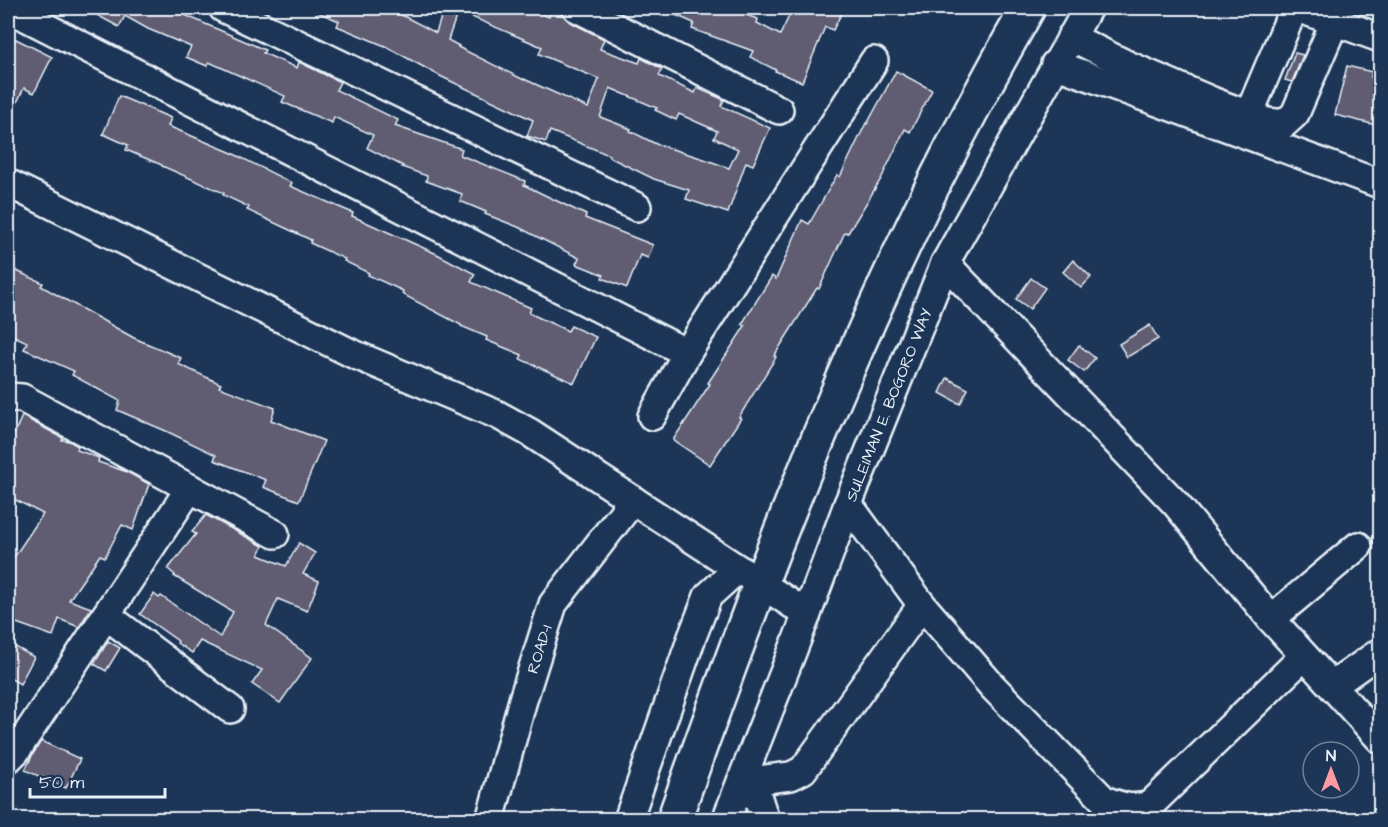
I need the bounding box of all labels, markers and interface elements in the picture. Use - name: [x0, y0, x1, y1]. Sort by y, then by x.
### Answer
- street label: SULEIMAN E. BOGORO WAY: [840, 305, 938, 505]
- street label: ROAD-1: [522, 622, 558, 676]
- north arrow: [1301, 740, 1361, 800]
- text: N: [1326, 745, 1336, 767]
- scale bar: [30, 761, 165, 799]
- text: 50 m: [39, 770, 84, 795]

